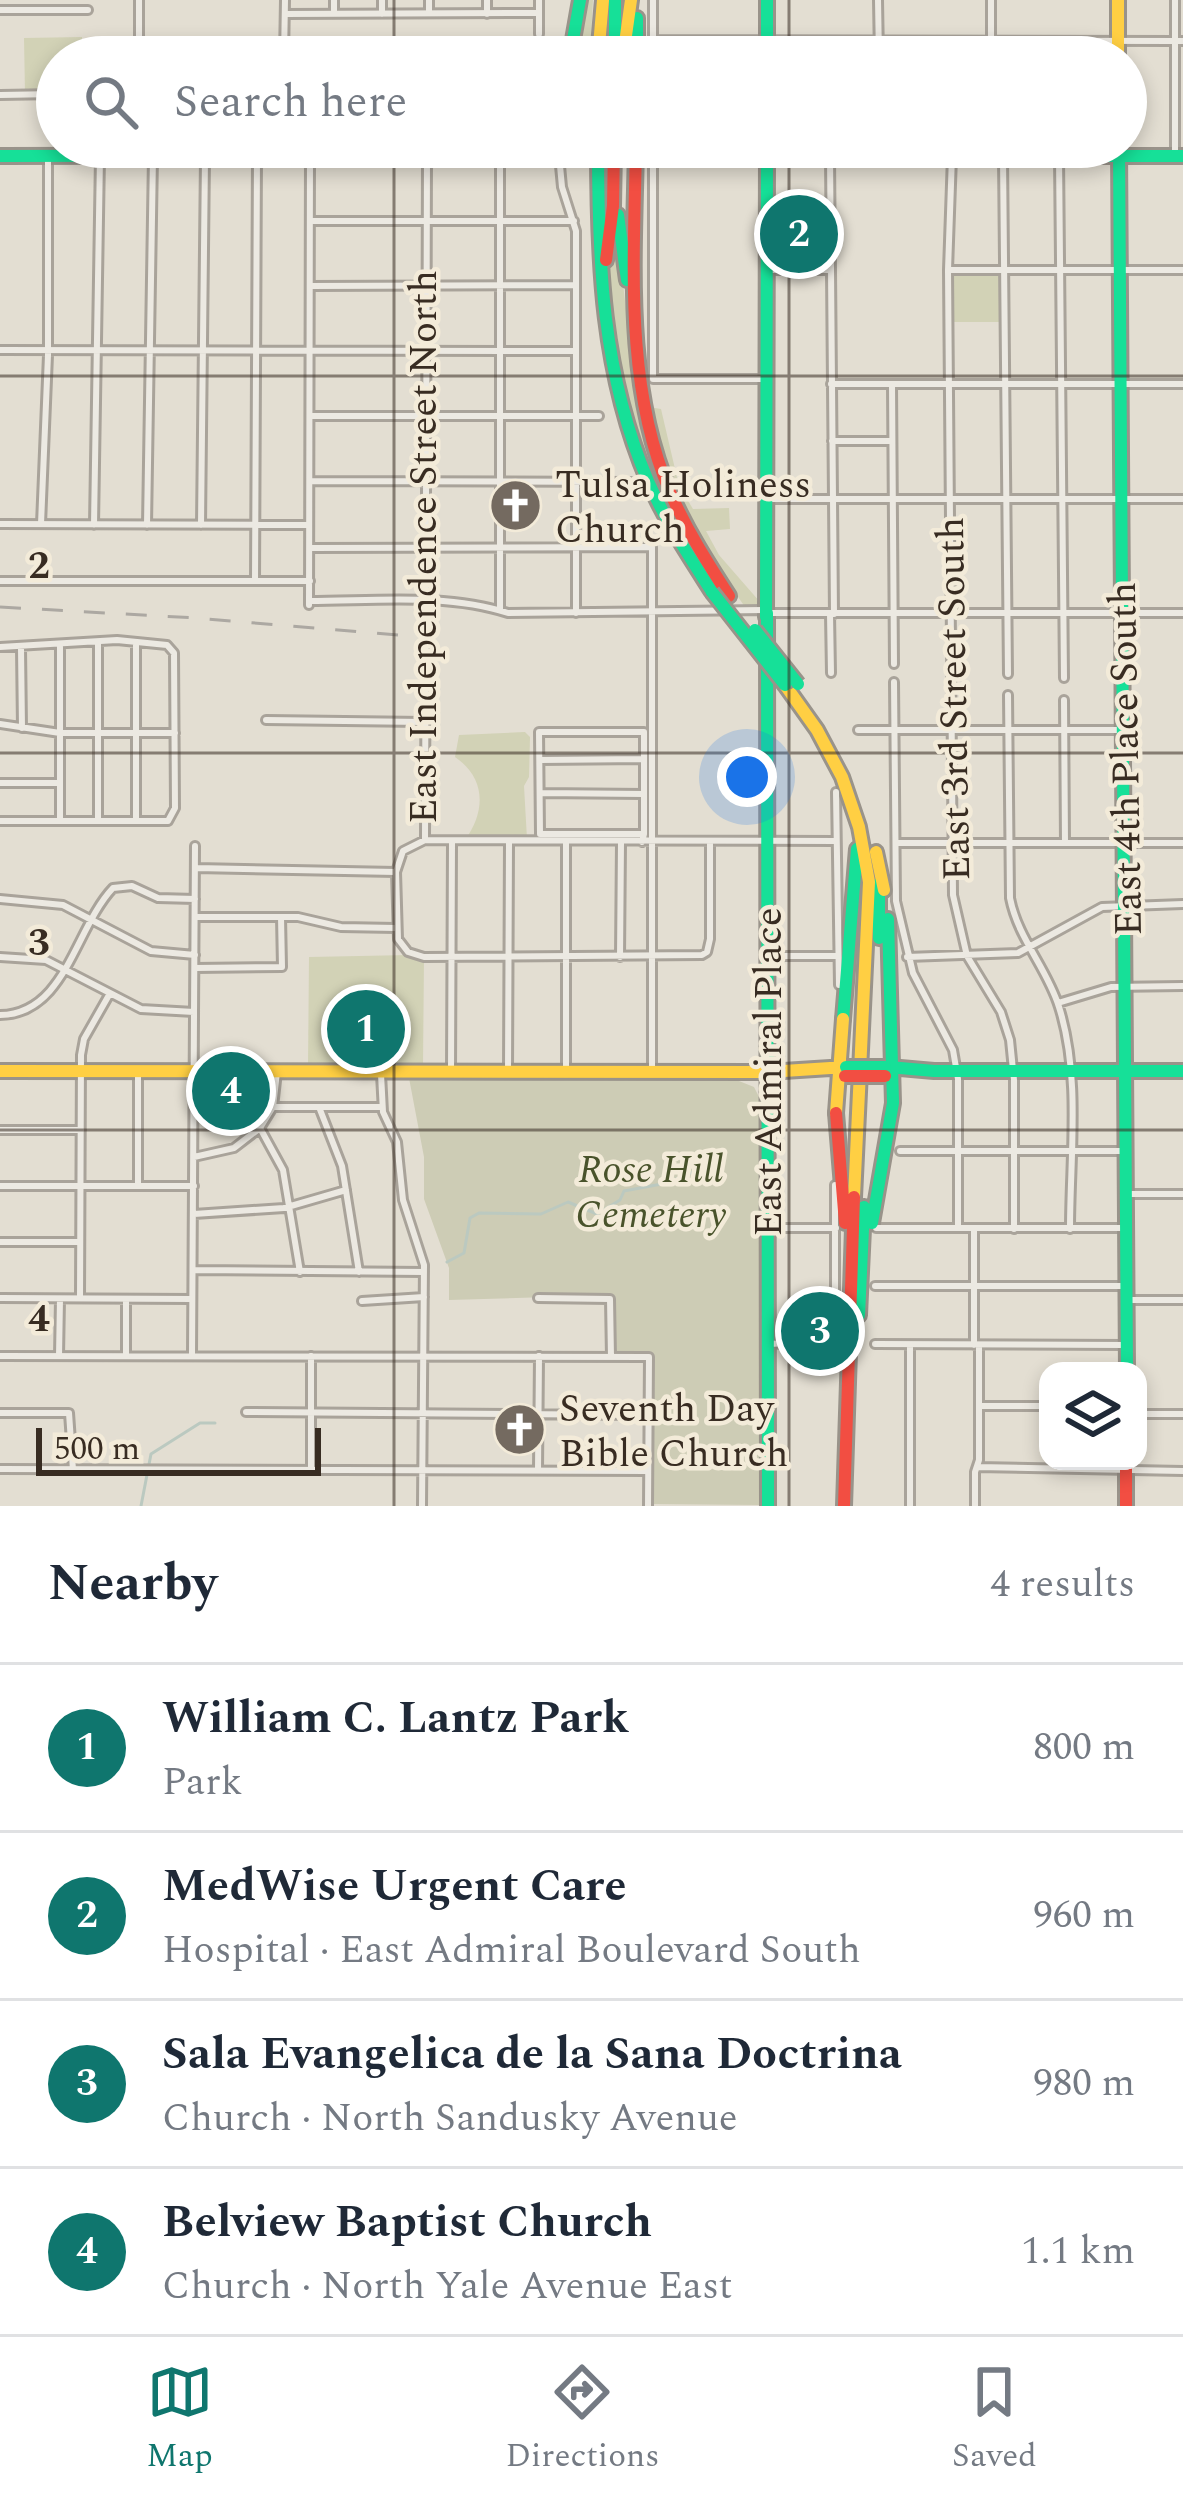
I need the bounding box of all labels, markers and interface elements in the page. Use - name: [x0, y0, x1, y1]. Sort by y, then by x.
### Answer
- search box: [36, 36, 1147, 168]
- text: Search here: [174, 68, 407, 137]
- icon: search: [78, 69, 144, 135]
- pin: 2: [760, 189, 838, 279]
- street label: East Independence Street North: [395, 270, 454, 824]
- place label: Tulsa Holiness Church: [555, 456, 811, 560]
- church icon: Tulsa Holiness Church: [488, 477, 544, 533]
- street label: East 3rd Street South: [922, 516, 987, 881]
- text: 2: [28, 537, 50, 596]
- street label: East 4th Place South: [1094, 581, 1159, 936]
- your location: [717, 747, 777, 807]
- street label: East Admiral Place: [740, 907, 799, 1237]
- text: 3: [28, 914, 50, 973]
- pin: 1: [327, 984, 405, 1074]
- pin: 4: [192, 1046, 270, 1136]
- park label: Rose Hill Cemetery: [576, 1141, 727, 1245]
- pin: 3: [781, 1286, 859, 1376]
- text: 4: [28, 1290, 50, 1349]
- map controls: [1039, 1362, 1147, 1470]
- button: layers: [1039, 1362, 1147, 1470]
- place label: Seventh Day Bible Church: [559, 1380, 789, 1484]
- church icon: Seventh Day Bible Church: [492, 1401, 548, 1457]
- scale bar: [36, 1422, 321, 1475]
- text: 500 m: [54, 1424, 140, 1474]
- text: Nearby: [48, 1545, 217, 1623]
- text: 4 results: [991, 1555, 1135, 1614]
- text: William C. Lantz Park: [162, 1684, 629, 1753]
- text: 1: [76, 1718, 98, 1777]
- text: 800 m: [1033, 1718, 1135, 1777]
- text: Park: [162, 1753, 242, 1812]
- text: MedWise Urgent Care: [162, 1852, 627, 1921]
- text: 2: [76, 1886, 98, 1945]
- text: 960 m: [1033, 1886, 1135, 1945]
- text: Hospital · East Admiral Boulevard South: [162, 1921, 861, 1980]
- text: Sala Evangelica de la Sana Doctrina: [162, 2020, 902, 2089]
- text: 3: [76, 2054, 98, 2113]
- text: 980 m: [1033, 2054, 1135, 2113]
- text: Church · North Sandusky Avenue: [162, 2089, 738, 2148]
- text: Belview Baptist Church: [162, 2188, 652, 2257]
- text: 4: [76, 2222, 98, 2281]
- text: 1.1 km: [1021, 2222, 1135, 2281]
- text: Church · North Yale Avenue East: [162, 2257, 732, 2316]
- tab: Map: [146, 2359, 213, 2481]
- tab: Directions: [505, 2359, 659, 2481]
- tab: Saved: [952, 2359, 1037, 2481]

